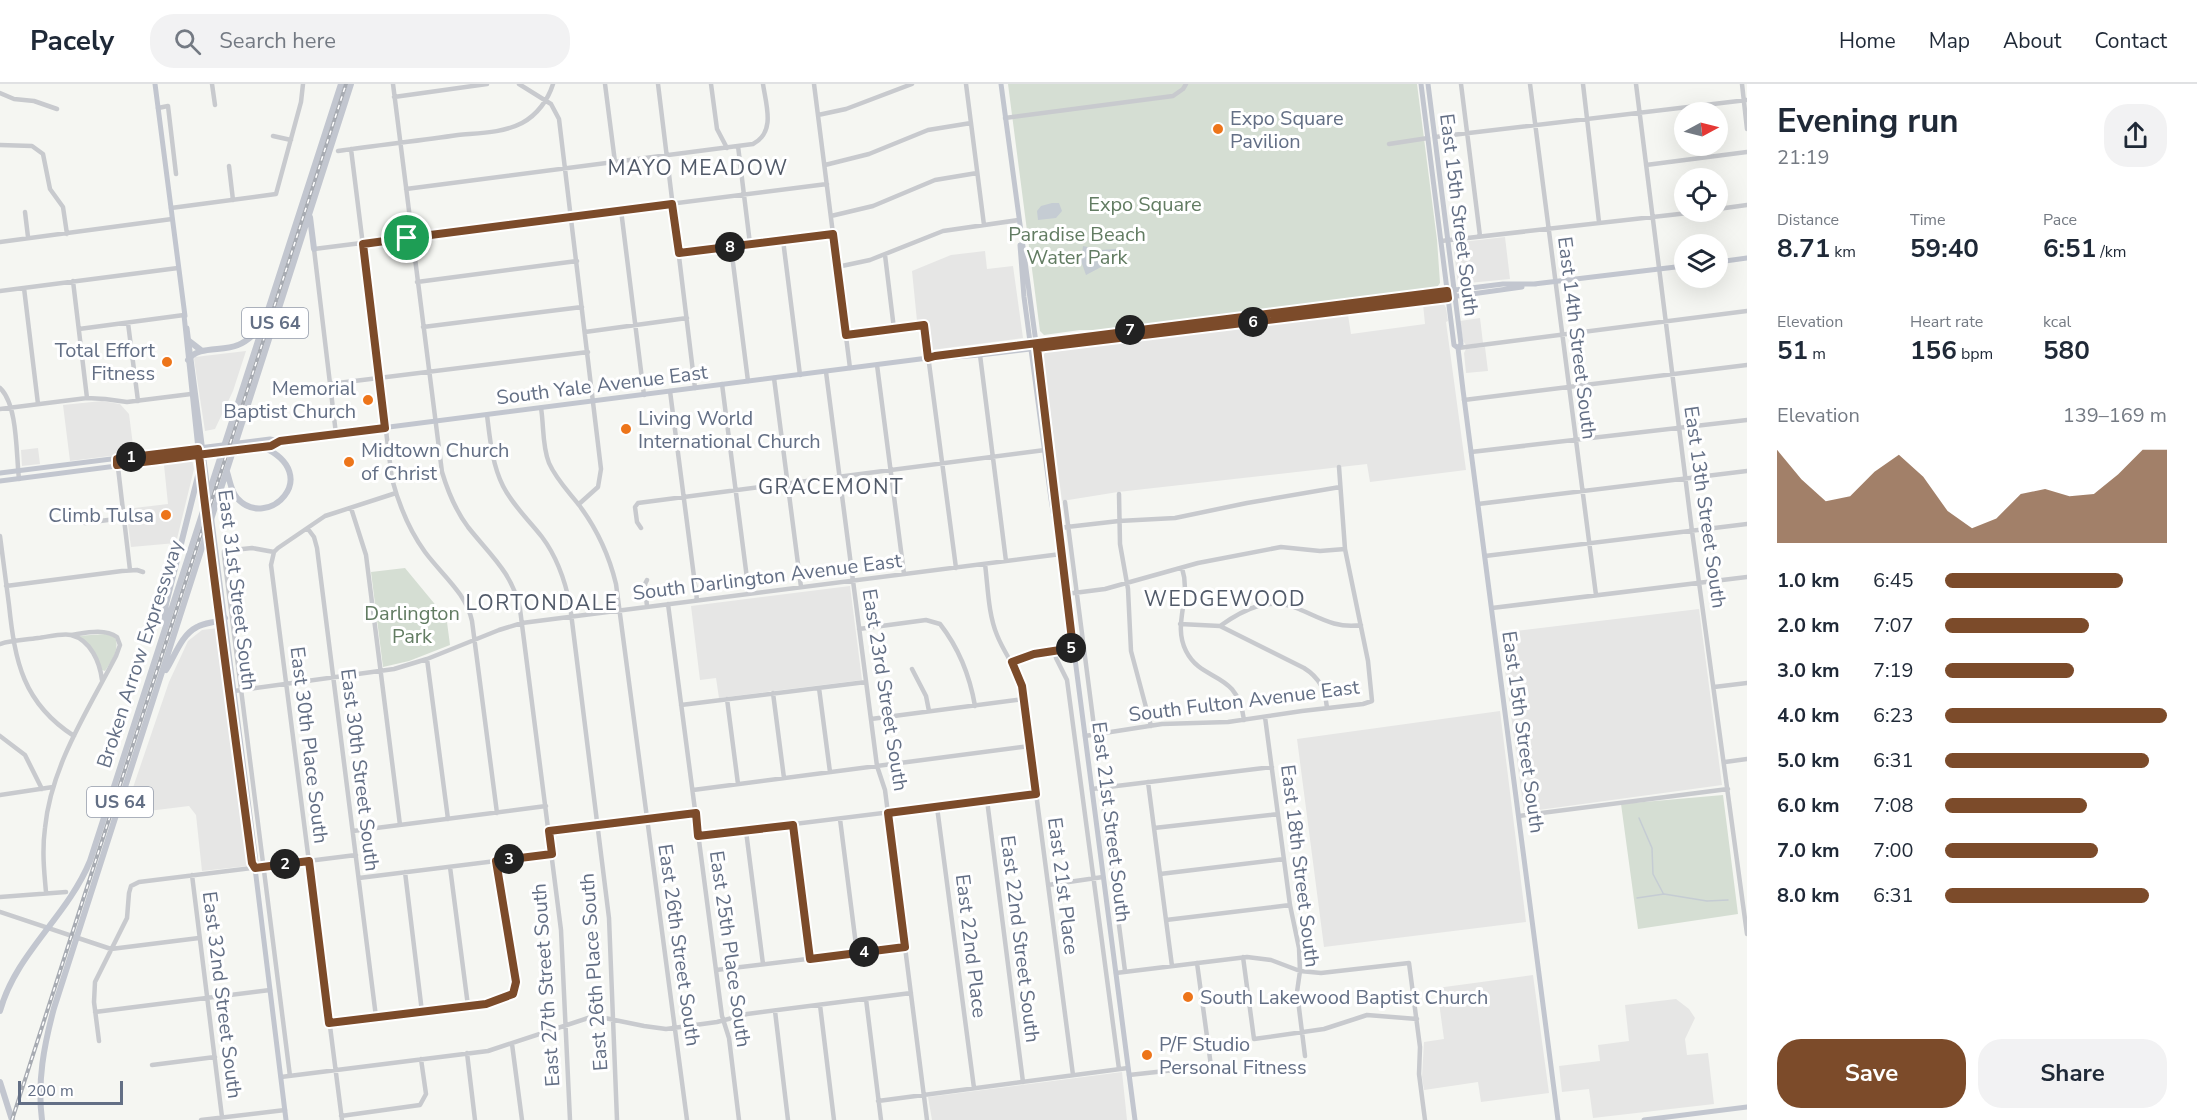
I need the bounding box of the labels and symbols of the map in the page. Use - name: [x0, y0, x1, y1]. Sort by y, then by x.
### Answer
- north arrow: [1674, 102, 1728, 156]
- place label: Expo Square Pavilion: [1230, 105, 1344, 155]
- street label: East 15th Street South: [1433, 112, 1485, 318]
- marker: Expo Square Pavilion: [1211, 122, 1225, 136]
- district label: MAYO MEADOW: [607, 154, 789, 182]
- park label: Expo Square: [1088, 191, 1202, 218]
- pin: [381, 212, 432, 263]
- park label: Paradise Beach Water Park: [1008, 221, 1146, 271]
- pin: 8: [715, 232, 745, 262]
- street label: East 14th Street South: [1551, 235, 1603, 441]
- pin: 6: [1238, 307, 1268, 337]
- road number: US 64: [242, 308, 308, 338]
- pin: 7: [1115, 315, 1145, 345]
- place label: Total Effort Fitness: [55, 337, 156, 387]
- marker: Total Effort Fitness: [160, 355, 174, 369]
- street label: South Yale Avenue East: [495, 359, 710, 411]
- place label: Memorial Baptist Church: [223, 375, 356, 425]
- marker: Memorial Baptist Church: [361, 393, 375, 407]
- street label: East 13th Street South: [1677, 404, 1733, 610]
- place label: Living World International Church: [638, 405, 821, 455]
- marker: Living World International Church: [619, 422, 633, 436]
- place label: Midtown Church of Christ: [361, 437, 509, 487]
- pin: 1: [116, 442, 146, 472]
- marker: Midtown Church of Christ: [342, 455, 356, 469]
- district label: GRACEMONT: [758, 473, 904, 501]
- street label: East 31st Street South: [211, 488, 263, 692]
- place label: Climb Tulsa: [48, 502, 154, 529]
- marker: Climb Tulsa: [159, 508, 173, 522]
- street label: Broken Arrow Expressway: [90, 536, 190, 771]
- street label: South Darlington Avenue East: [631, 547, 904, 607]
- district label: WEDGEWOOD: [1144, 585, 1306, 613]
- street label: East 23rd Street South: [856, 587, 914, 793]
- district label: LORTONDALE: [465, 589, 619, 617]
- park label: Darlington Park: [364, 600, 460, 650]
- street label: East 15th Street South: [1495, 629, 1551, 835]
- pin: 5: [1056, 633, 1086, 663]
- street label: East 30th Place South: [284, 645, 334, 845]
- street label: East 30th Street South: [334, 667, 386, 873]
- street label: South Fulton Avenue East: [1127, 673, 1362, 729]
- street label: East 21st Street South: [1085, 720, 1137, 924]
- street label: East 18th Street South: [1274, 763, 1326, 969]
- road number: US 64: [87, 787, 153, 817]
- street label: East 21st Place: [1041, 816, 1085, 956]
- street label: East 22nd Street South: [994, 834, 1046, 1044]
- street label: East 26th Street South: [651, 842, 707, 1048]
- pin: 3: [494, 844, 524, 874]
- pin: 2: [270, 849, 300, 879]
- street label: East 25th Place South: [703, 849, 757, 1049]
- street label: East 26th Place South: [574, 872, 614, 1072]
- street label: East 22nd Place: [949, 872, 993, 1020]
- street label: East 27th Street South: [525, 882, 567, 1088]
- street label: East 32nd Street South: [196, 890, 248, 1100]
- pin: 4: [849, 937, 879, 967]
- place label: South Lakewood Baptist Church: [1200, 984, 1488, 1011]
- marker: South Lakewood Baptist Church: [1181, 990, 1195, 1004]
- place label: P/F Studio Personal Fitness: [1159, 1031, 1307, 1081]
- marker: P/F Studio Personal Fitness: [1140, 1048, 1154, 1062]
- scale bar: [18, 1078, 123, 1106]

